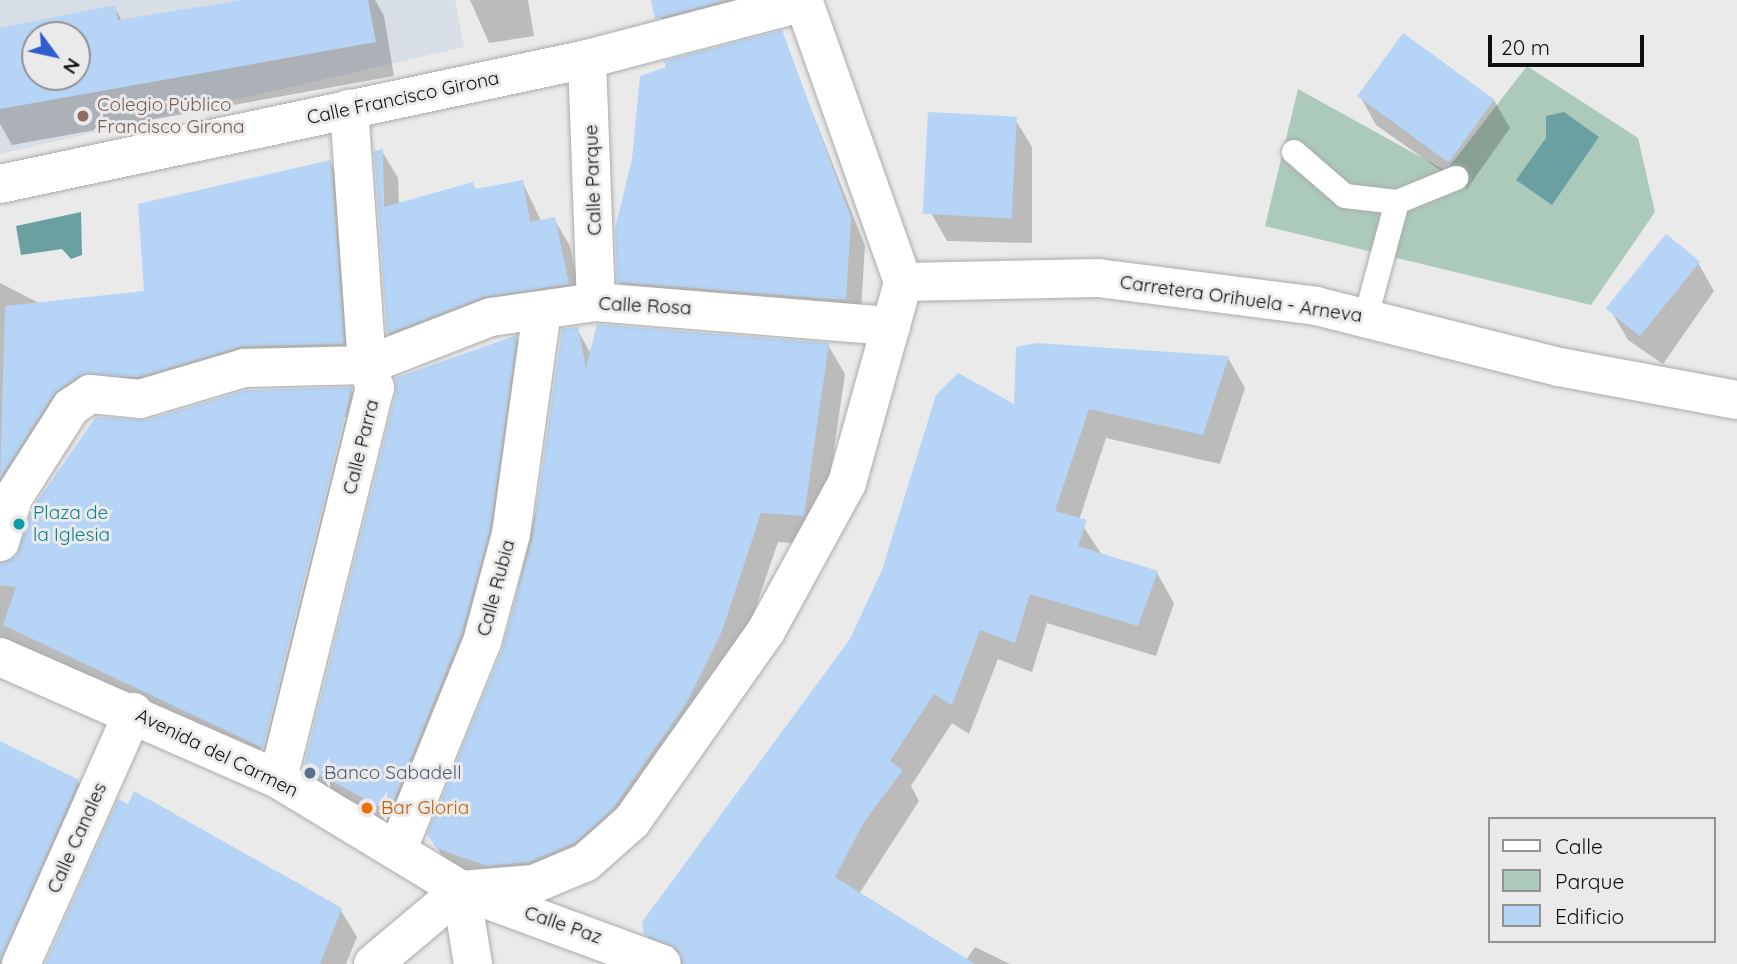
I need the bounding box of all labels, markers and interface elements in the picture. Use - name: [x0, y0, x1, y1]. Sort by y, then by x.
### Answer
- north arrow: [21, 21, 91, 91]
- scale bar: [1492, 21, 1648, 65]
- text: 20 m: [1501, 34, 1550, 60]
- text: N: [58, 54, 86, 79]
- street label: Calle Francisco Girona: [305, 66, 501, 130]
- place label: Colegio Público Francisco Girona: [97, 94, 245, 138]
- marker: Colegio Público Francisco Girona: [75, 108, 91, 124]
- street label: Calle Parque: [580, 124, 606, 236]
- street label: Carretera Orihuela - Arneva: [1118, 271, 1364, 327]
- street label: Calle Rosa: [598, 292, 692, 320]
- street label: Calle Parra: [338, 397, 384, 497]
- place label: Plaza de la Iglesia: [33, 502, 110, 546]
- marker: Plaza de la Iglesia: [11, 516, 27, 532]
- street label: Calle Rubia: [472, 537, 520, 639]
- street label: Avenida del Carmen: [132, 704, 302, 802]
- place label: Banco Sabadell: [324, 762, 462, 784]
- marker: Banco Sabadell: [302, 765, 318, 781]
- street label: Calle Canales: [42, 779, 112, 897]
- place label: Bar Gloria: [381, 797, 469, 819]
- marker: Bar Gloria: [359, 800, 375, 816]
- legend: [1488, 817, 1716, 943]
- text: Calle: [1555, 833, 1603, 859]
- text: Parque: [1555, 868, 1624, 894]
- street label: Calle Paz: [521, 901, 605, 949]
- text: Edificio: [1555, 903, 1624, 929]

